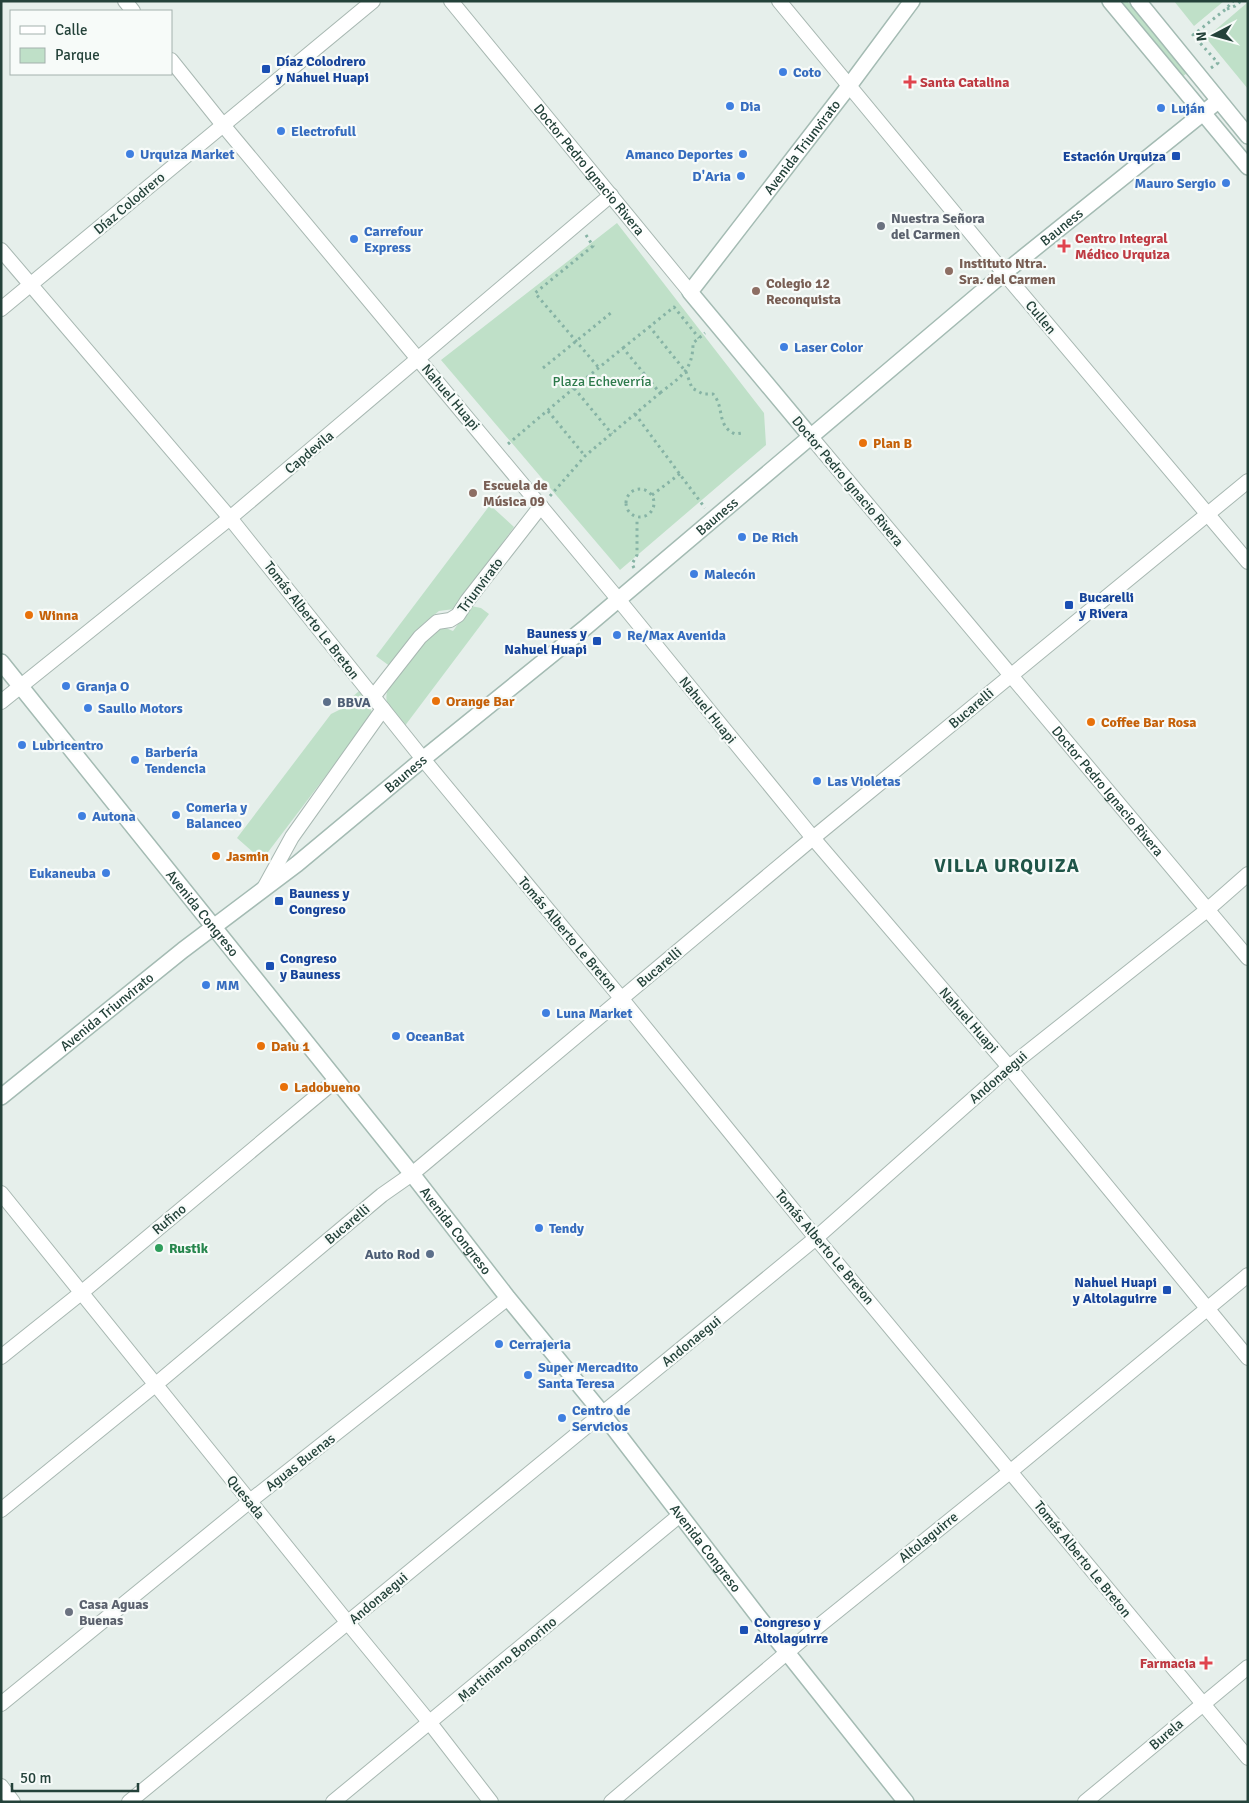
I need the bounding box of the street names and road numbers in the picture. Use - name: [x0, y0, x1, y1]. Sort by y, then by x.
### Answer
- street label: Avenida Triunvirato: [760, 97, 844, 198]
- street label: Doctor Pedro Ignacio Rivera: [530, 101, 648, 239]
- street label: Díaz Colodrero: [90, 169, 168, 238]
- street label: Bauness: [1037, 205, 1087, 250]
- street label: Cullen: [1022, 297, 1060, 338]
- street label: Nahuel Huapi: [418, 361, 483, 434]
- street label: Doctor Pedro Ignacio Rivera: [788, 413, 907, 550]
- street label: Capdevila: [282, 427, 337, 478]
- street label: Bauness: [693, 494, 742, 539]
- street label: Triunvirato: [454, 554, 507, 616]
- street label: Tomás Alberto Le Breton: [260, 558, 363, 683]
- street label: Nahuel Huapi: [675, 673, 740, 747]
- street label: Bucarelli: [945, 685, 997, 732]
- street label: Doctor Pedro Ignacio Rivera: [1048, 723, 1167, 860]
- street label: Bauness: [381, 751, 431, 797]
- street label: Avenida Congreso: [162, 867, 242, 960]
- street label: Tomás Alberto Le Breton: [515, 873, 621, 995]
- street label: Bucarelli: [633, 944, 685, 991]
- street label: Avenida Triunvirato: [57, 969, 157, 1055]
- street label: Nahuel Huapi: [935, 984, 1002, 1057]
- street label: Andonaegui: [966, 1048, 1031, 1107]
- street label: Avenida Congreso: [416, 1183, 495, 1278]
- street label: Tomás Alberto Le Breton: [772, 1186, 878, 1308]
- street label: Rufino: [149, 1200, 190, 1238]
- street label: Bucarelli: [321, 1201, 373, 1248]
- street label: Andonaegui: [658, 1312, 724, 1370]
- street label: Aguas Buenas: [262, 1430, 339, 1495]
- street label: Quesada: [223, 1472, 268, 1523]
- street label: Tomás Alberto Le Breton: [1030, 1498, 1135, 1621]
- street label: Avenida Congreso: [666, 1501, 744, 1596]
- street label: Altolaguirre: [895, 1508, 961, 1566]
- street label: Andonaegui: [346, 1569, 411, 1628]
- street label: Martiniano Bonorino: [454, 1613, 560, 1706]
- street label: Burela: [1146, 1715, 1187, 1754]

